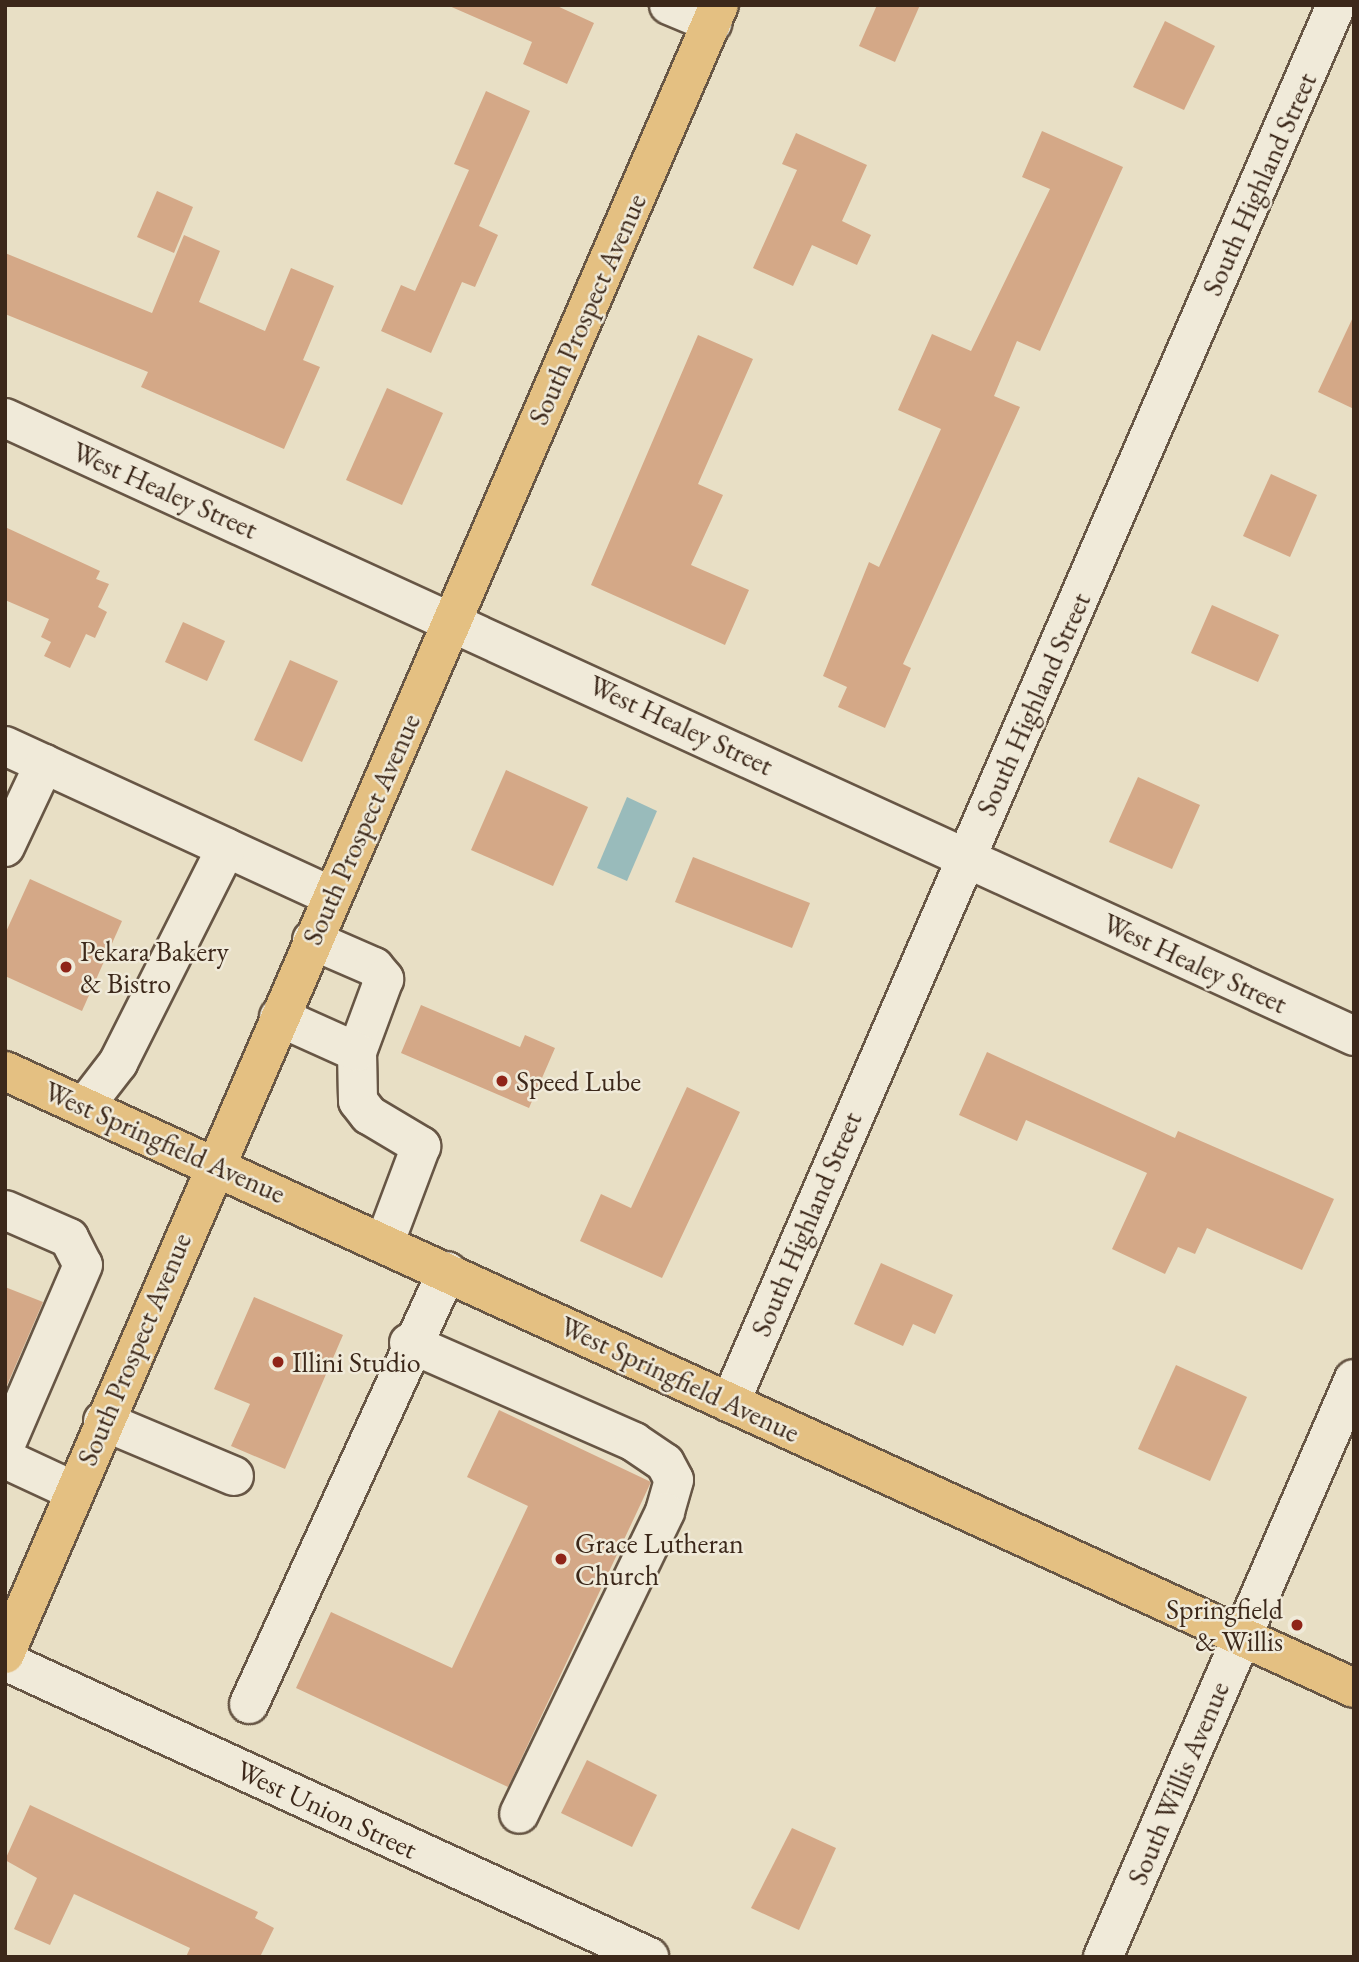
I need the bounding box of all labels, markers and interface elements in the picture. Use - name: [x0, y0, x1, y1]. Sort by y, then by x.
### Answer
- street label: South Highland Street: [1195, 67, 1323, 301]
- street label: South Prospect Avenue: [521, 188, 653, 430]
- street label: West Healey Street: [67, 434, 263, 546]
- street label: South Highland Street: [969, 587, 1097, 821]
- street label: West Healey Street: [584, 668, 778, 782]
- street label: South Prospect Avenue: [295, 708, 427, 950]
- street label: West Healey Street: [1098, 906, 1292, 1020]
- place label: Pekara Bakery & Bistro: [80, 934, 229, 1000]
- marker: Pekara Bakery & Bistro: [58, 959, 74, 975]
- place label: Speed Lube: [516, 1064, 641, 1098]
- marker: Speed Lube: [494, 1073, 510, 1089]
- street label: West Springfield Avenue: [39, 1074, 291, 1210]
- street label: South Highland Street: [744, 1107, 868, 1341]
- street label: South Prospect Avenue: [70, 1228, 198, 1470]
- street label: West Springfield Avenue: [555, 1309, 805, 1449]
- place label: Illini Studio: [292, 1345, 421, 1379]
- marker: Illini Studio: [270, 1354, 286, 1370]
- place label: Grace Lutheran Church: [575, 1526, 744, 1592]
- marker: Grace Lutheran Church: [553, 1551, 569, 1567]
- place label: Springfield & Willis: [1166, 1592, 1283, 1658]
- marker: Springfield & Willis: [1289, 1617, 1305, 1633]
- street label: South Willis Avenue: [1120, 1676, 1236, 1890]
- street label: West Union Street: [231, 1753, 423, 1865]

